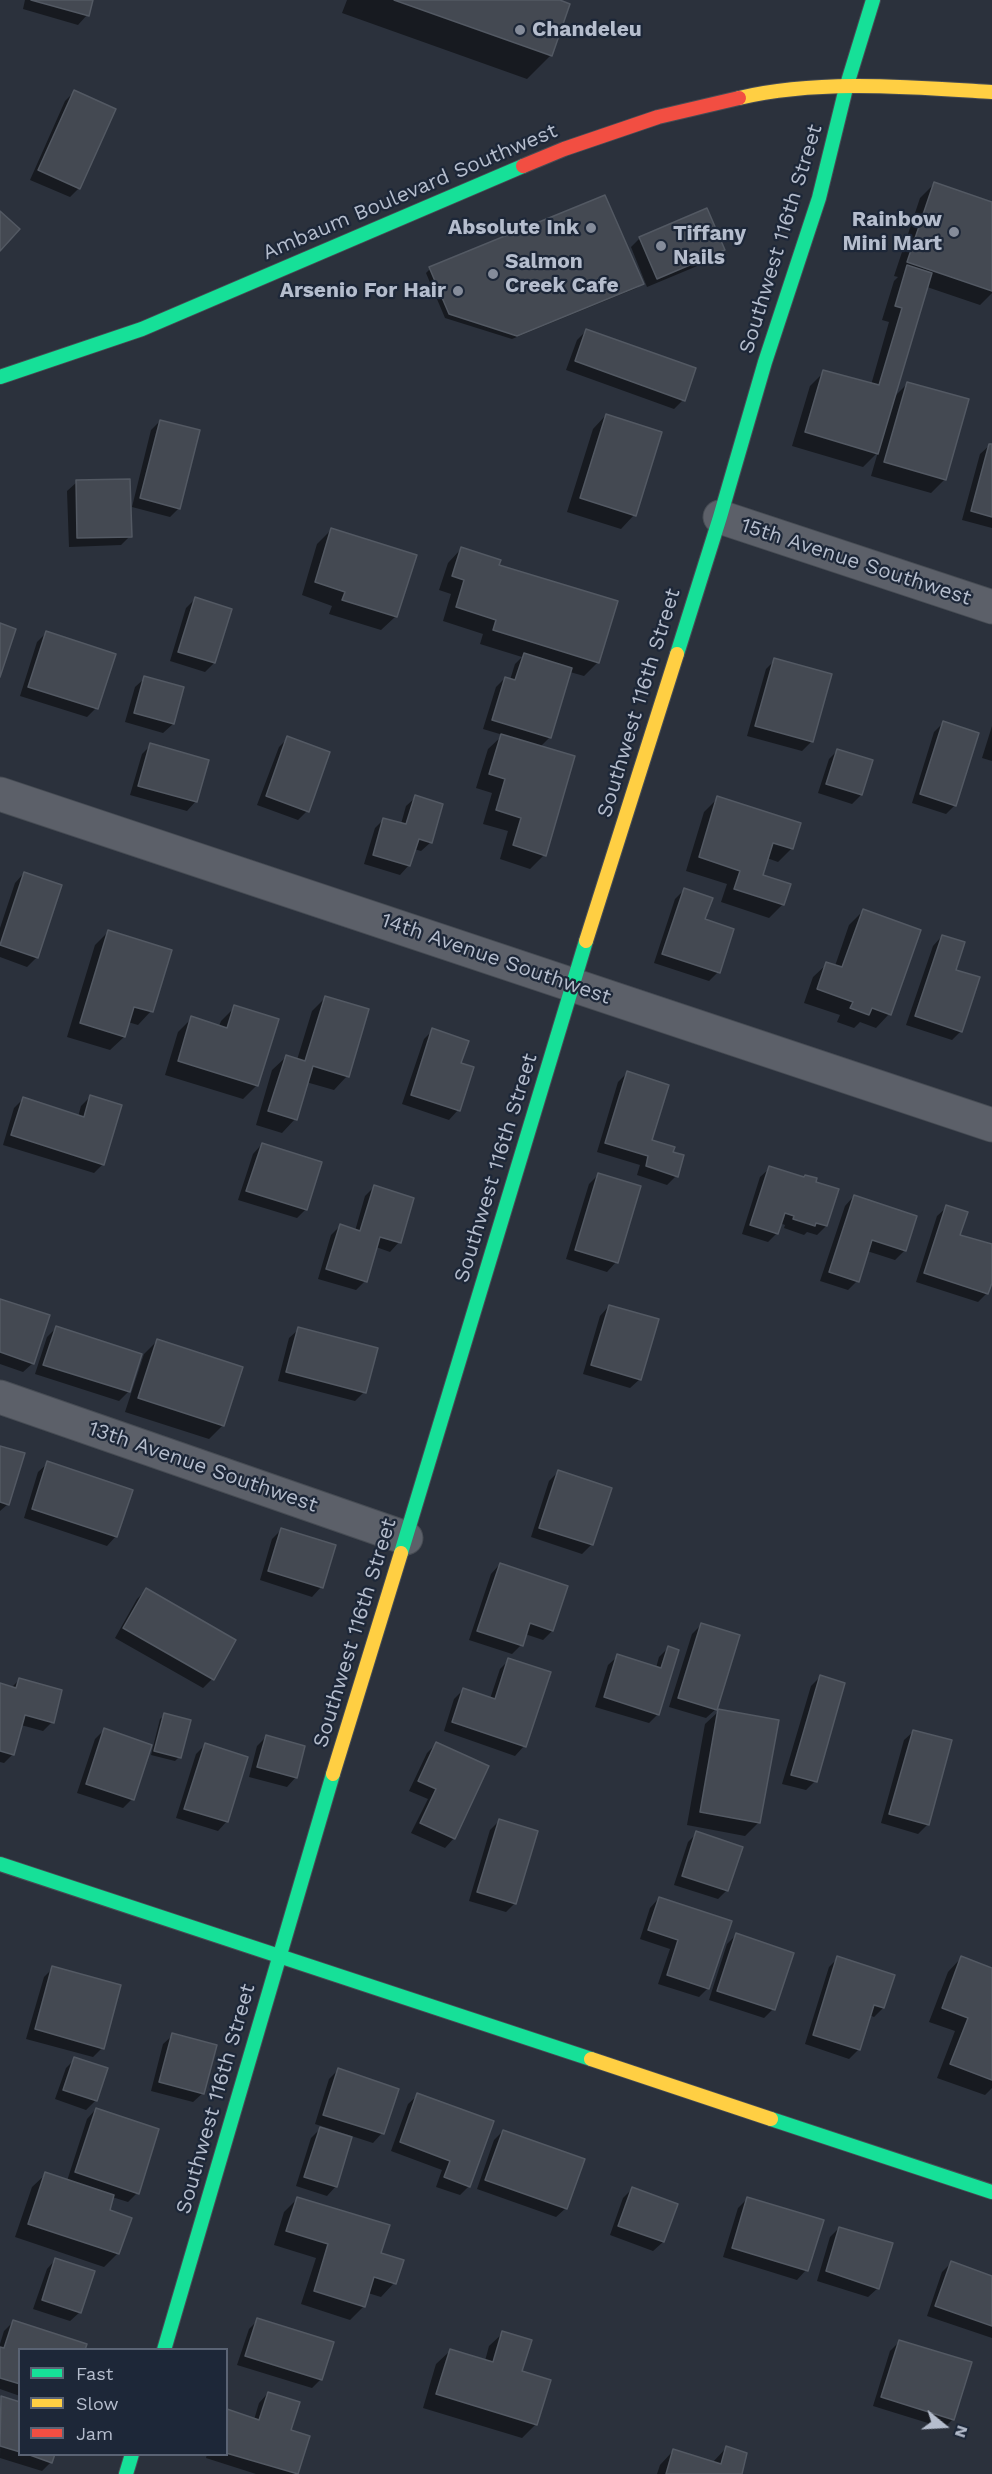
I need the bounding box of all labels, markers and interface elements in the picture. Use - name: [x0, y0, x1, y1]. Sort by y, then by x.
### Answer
- place label: Chandeleu: [532, 17, 642, 43]
- marker: Chandeleu: [513, 23, 527, 37]
- street label: Ambaum Boulevard Southwest: [259, 118, 561, 266]
- street label: Southwest 116th Street: [734, 121, 828, 357]
- place label: Rainbow Mini Mart: [842, 207, 942, 257]
- place label: Absolute Ink: [448, 215, 579, 241]
- marker: Absolute Ink: [584, 221, 598, 235]
- place label: Tiffany Nails: [673, 221, 746, 271]
- marker: Rainbow Mini Mart: [947, 225, 961, 239]
- marker: Tiffany Nails: [654, 239, 668, 253]
- place label: Salmon Creek Cafe: [505, 249, 619, 299]
- marker: Salmon Creek Cafe: [486, 267, 500, 281]
- place label: Arsenio For Hair: [280, 278, 446, 304]
- marker: Arsenio For Hair: [451, 284, 465, 298]
- street label: 15th Avenue Southwest: [738, 513, 974, 611]
- street label: Southwest 116th Street: [592, 585, 686, 821]
- street label: 14th Avenue Southwest: [378, 908, 614, 1010]
- street label: Southwest 116th Street: [449, 1050, 543, 1286]
- street label: 13th Avenue Southwest: [85, 1416, 321, 1518]
- street label: Southwest 116th Street: [308, 1515, 402, 1751]
- street label: Southwest 116th Street: [171, 1981, 261, 2217]
- legend: [18, 2348, 228, 2456]
- text: Fast: [76, 2363, 113, 2384]
- text: Slow: [76, 2393, 119, 2414]
- north arrow: [914, 2396, 974, 2456]
- text: Jam: [76, 2423, 113, 2444]
- text: N: [951, 2423, 972, 2440]

